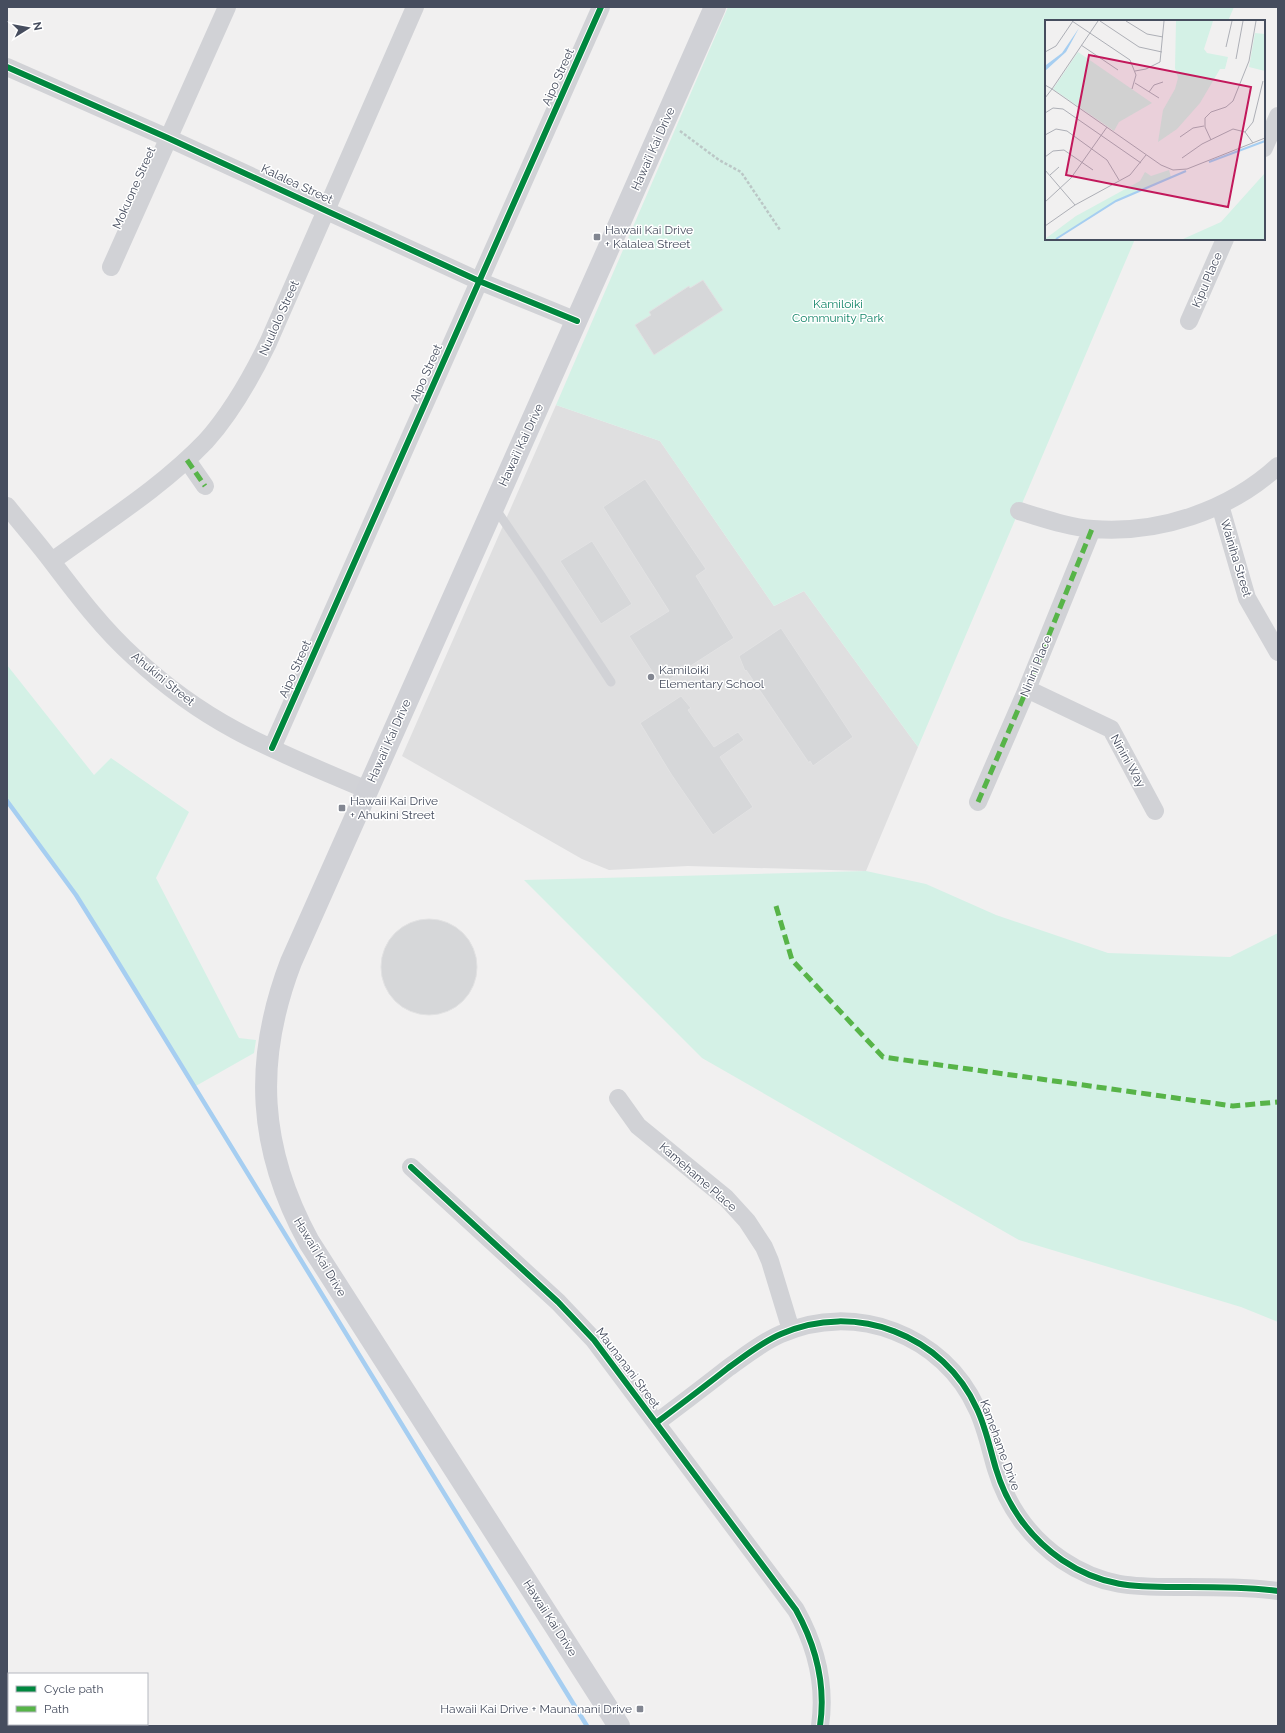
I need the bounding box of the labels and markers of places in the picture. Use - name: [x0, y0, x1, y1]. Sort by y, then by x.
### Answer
- place label: Hawaii Kai Drive + Kalalea Street: [605, 223, 693, 251]
- marker: Hawaii Kai Drive + Kalalea Street: [592, 232, 602, 242]
- place label: Kamiloiki Elementary School: [659, 663, 765, 691]
- marker: Kamiloiki Elementary School: [646, 672, 656, 682]
- place label: Hawaii Kai Drive + Ahukini Street: [350, 794, 438, 822]
- marker: Hawaii Kai Drive + Ahukini Street: [337, 803, 347, 813]
- place label: Hawaii Kai Drive + Maunanani Drive: [440, 1702, 632, 1716]
- marker: Hawaii Kai Drive + Maunanani Drive: [635, 1704, 645, 1714]

